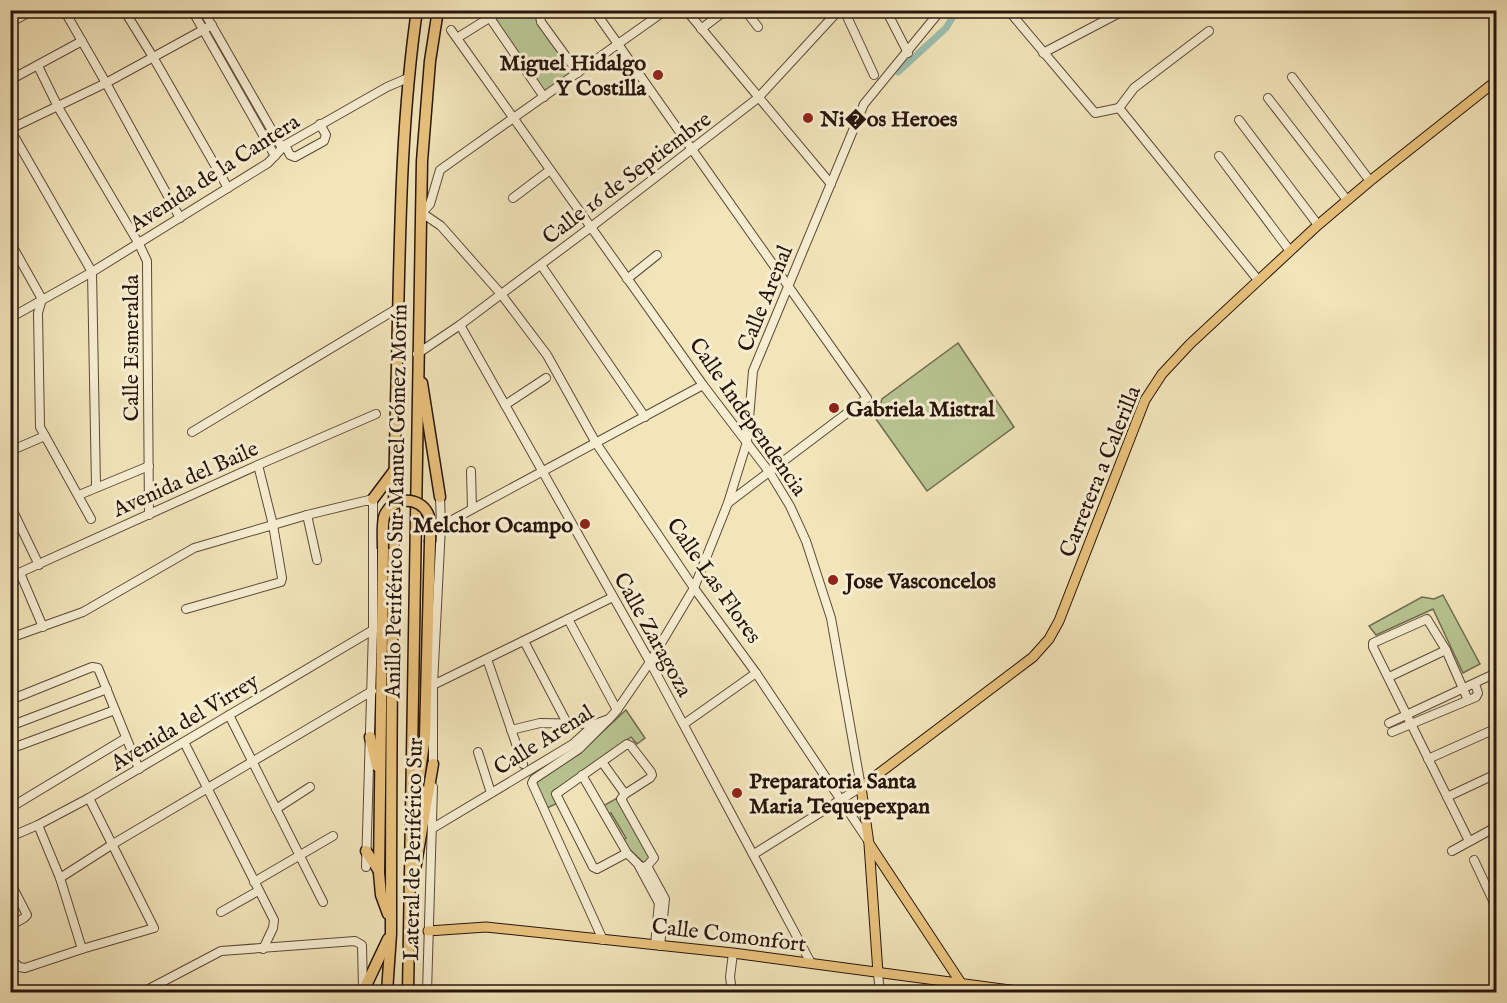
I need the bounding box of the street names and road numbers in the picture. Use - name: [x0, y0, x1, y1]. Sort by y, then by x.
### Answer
- street label: Calle 16 de Septiembre: [537, 106, 717, 251]
- street label: Avenida de la Cantera: [124, 108, 306, 240]
- street label: Calle Arenal: [732, 241, 800, 356]
- street label: Calle Esmeralda: [118, 274, 146, 421]
- street label: Anillo Periférico Sur Manuel Gómez Morín: [380, 303, 414, 699]
- street label: Calle Independencia: [682, 332, 813, 502]
- street label: Carretera a Calerilla: [1054, 381, 1148, 562]
- street label: Avenida del Baile: [108, 435, 263, 525]
- street label: Calle Las Flores: [660, 513, 767, 650]
- street label: Calle Zaragoza: [607, 568, 698, 703]
- street label: Avenida del Virrey: [105, 667, 264, 778]
- street label: Calle Arenal: [489, 699, 599, 782]
- street label: Lateral de Periférico Sur: [398, 737, 430, 961]
- street label: Calle Comonfort: [650, 913, 808, 959]

